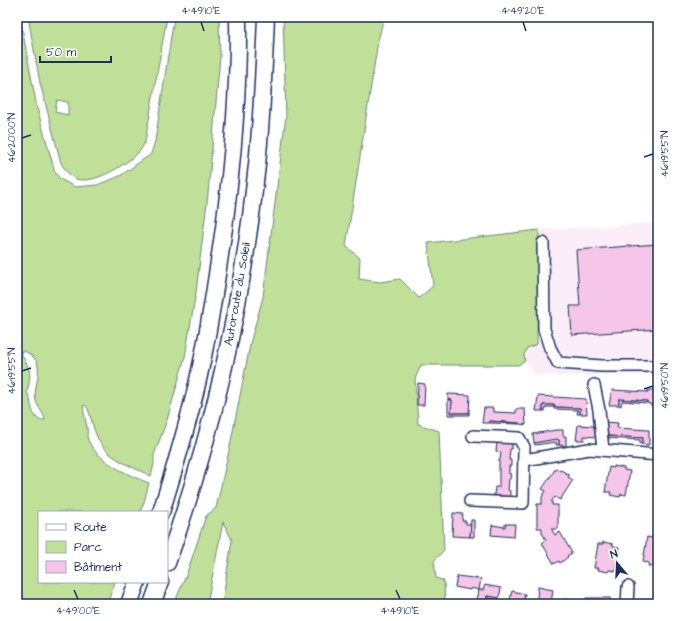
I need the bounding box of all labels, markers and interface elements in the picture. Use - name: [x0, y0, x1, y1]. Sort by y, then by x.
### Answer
- text: 4°49'10"E: [182, 4, 221, 18]
- text: 4°49'20"E: [501, 4, 545, 18]
- scale bar: [40, 38, 111, 64]
- text: 50 m: [46, 44, 77, 61]
- text: 46°20'00"N: [5, 113, 19, 163]
- text: 46°19'55"N: [658, 131, 672, 177]
- street label: Autoroute du Soleil: [220, 241, 255, 347]
- text: 46°19'55"N: [5, 348, 19, 394]
- text: 46°19'50"N: [658, 363, 672, 409]
- legend: [38, 511, 168, 583]
- text: Route: [74, 519, 107, 536]
- text: Parc: [74, 539, 102, 556]
- north arrow: [597, 543, 637, 583]
- text: N: [608, 546, 620, 562]
- text: Bâtiment: [74, 559, 122, 576]
- text: 4°49'00"E: [56, 604, 100, 618]
- text: 4°49'10"E: [381, 604, 420, 618]

